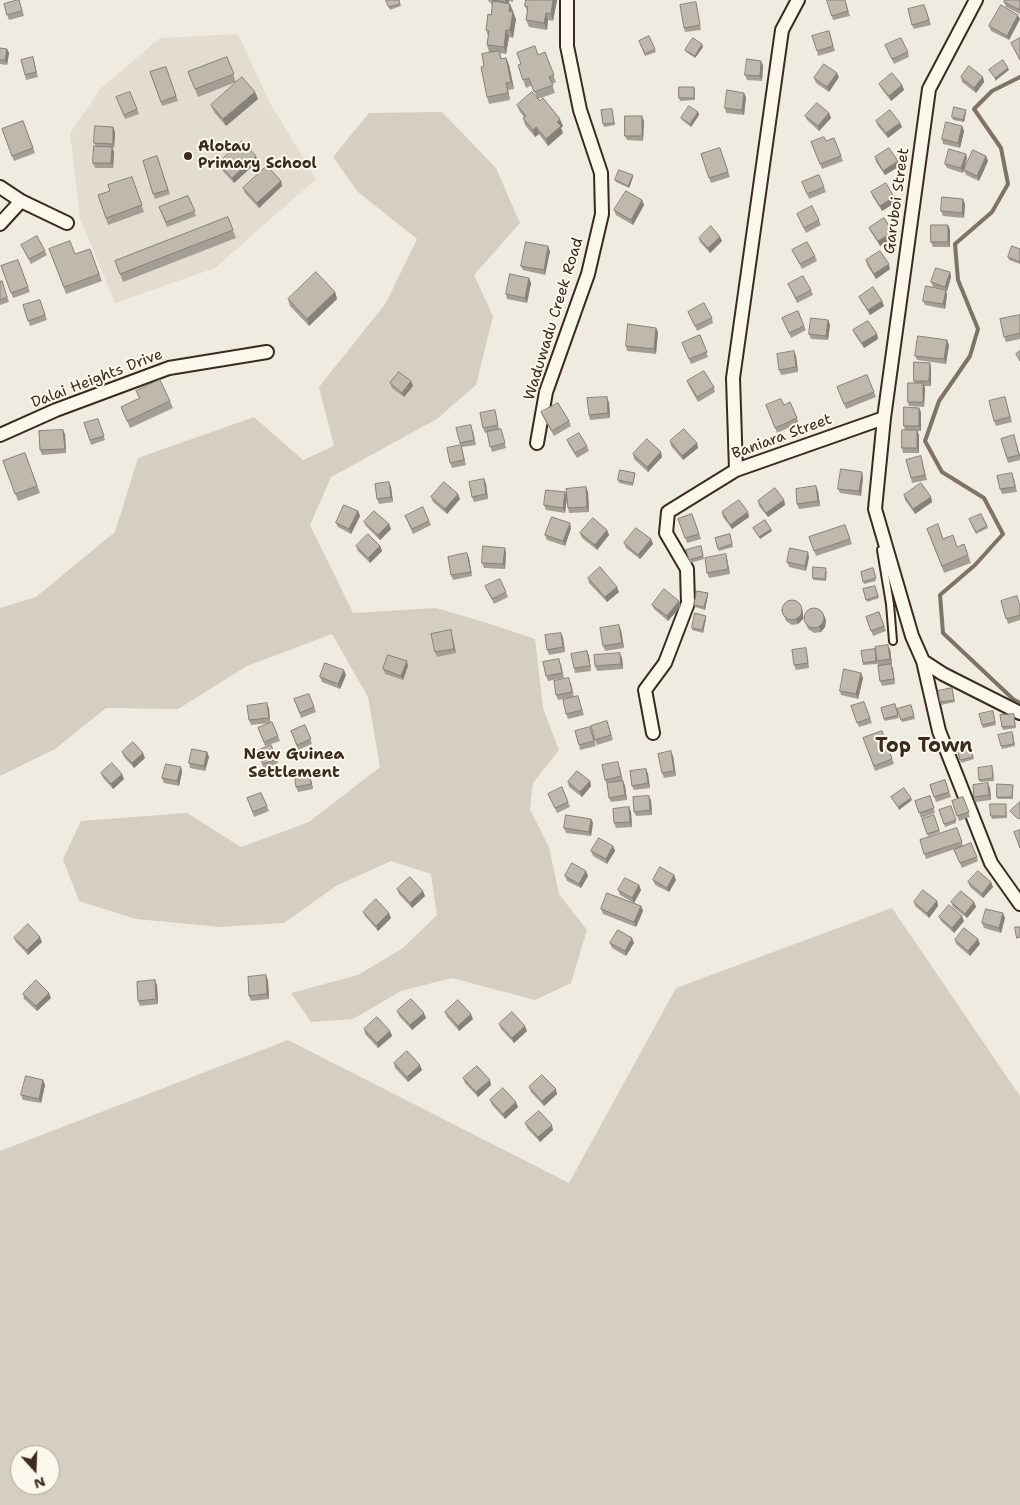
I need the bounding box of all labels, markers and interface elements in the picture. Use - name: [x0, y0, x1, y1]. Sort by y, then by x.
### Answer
- place label: Alotau Primary School: [198, 138, 317, 173]
- street label: Garuboi Street: [881, 147, 913, 255]
- marker: Alotau Primary School: [182, 150, 194, 162]
- street label: Waduwadu Creek Road: [521, 236, 587, 402]
- street label: Dalai Heights Drive: [29, 346, 165, 412]
- street label: Baniara Street: [730, 411, 834, 463]
- district label: Top Town: [875, 735, 973, 759]
- district label: New Guinea Settlement: [244, 745, 344, 783]
- north arrow: [10, 1445, 60, 1495]
- text: N: [31, 1473, 48, 1494]

